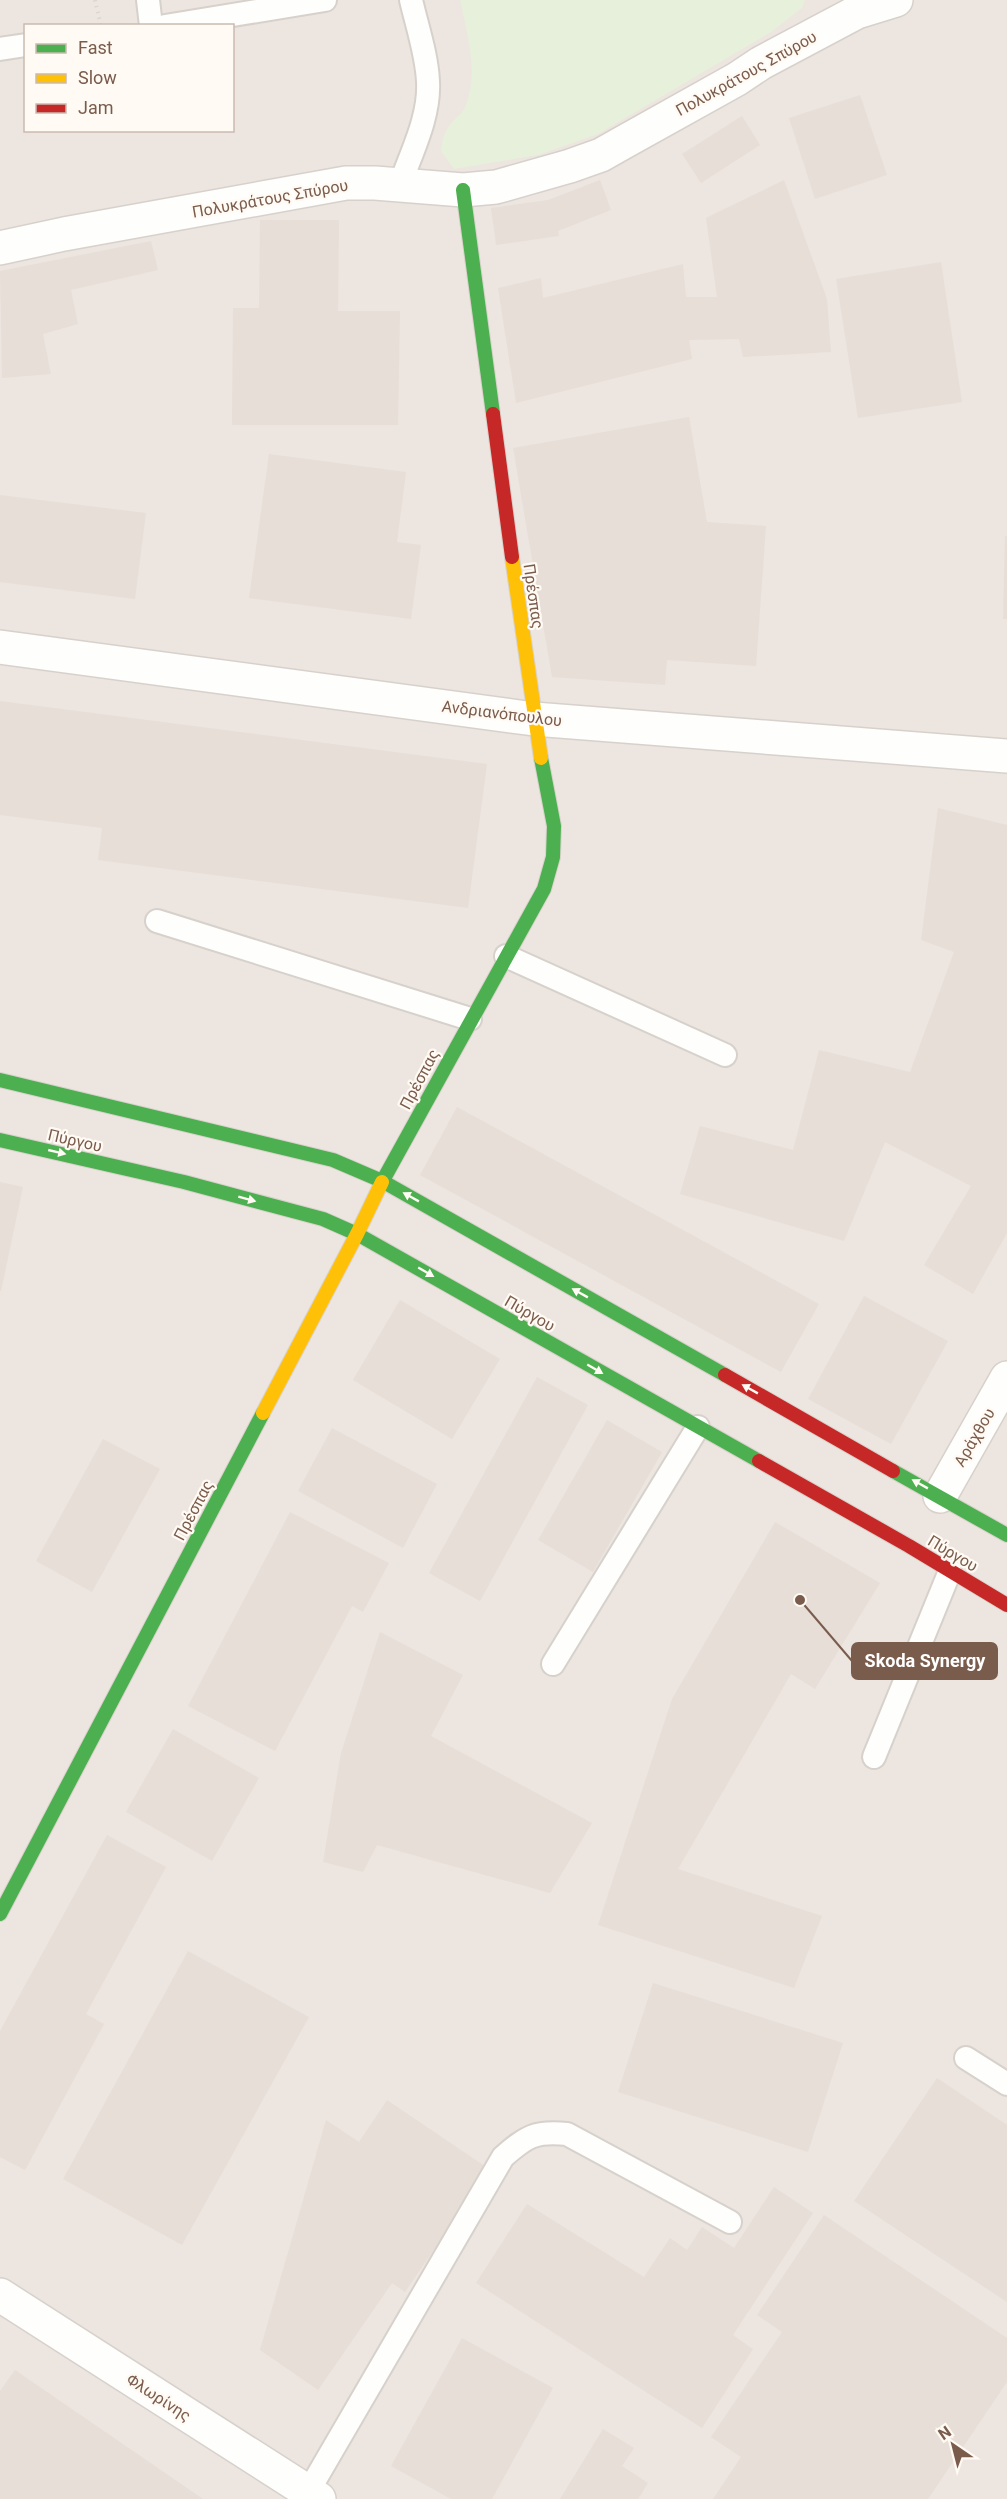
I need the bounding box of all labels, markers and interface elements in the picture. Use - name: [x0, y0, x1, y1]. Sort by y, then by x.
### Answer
- legend: [24, 24, 234, 132]
- street label: Πολυκράτους Σπύρου: [673, 27, 820, 120]
- text: Fast: [78, 37, 113, 58]
- text: Slow: [78, 67, 117, 88]
- text: Jam: [78, 97, 114, 118]
- street label: Πολυκράτους Σπύρου: [191, 175, 350, 222]
- street label: Πρέσπας: [520, 562, 547, 630]
- street label: Ανδριανόπουλου: [441, 697, 563, 730]
- street label: Πρέσπας: [396, 1046, 443, 1113]
- street label: Πύργου: [46, 1125, 104, 1156]
- one-way arrow: [48, 1148, 66, 1158]
- one-way arrow: [402, 1192, 419, 1202]
- one-way arrow: [238, 1195, 256, 1204]
- one-way arrow: [418, 1267, 434, 1278]
- one-way arrow: [572, 1288, 589, 1298]
- street label: Πύργου: [501, 1291, 558, 1335]
- one-way arrow: [587, 1364, 604, 1374]
- one-way arrow: [741, 1384, 758, 1394]
- street label: Αράχθου: [950, 1405, 999, 1470]
- street label: Πρέσπας: [170, 1477, 217, 1544]
- one-way arrow: [912, 1479, 928, 1490]
- street label: Πύργου: [924, 1531, 981, 1576]
- callout: Skoda Synergy: [852, 1643, 997, 1679]
- text: Skoda Synergy: [865, 1650, 986, 1671]
- street label: Φλωρίνης: [123, 2370, 195, 2425]
- north arrow: [923, 2415, 983, 2475]
- text: N: [935, 2422, 955, 2444]

